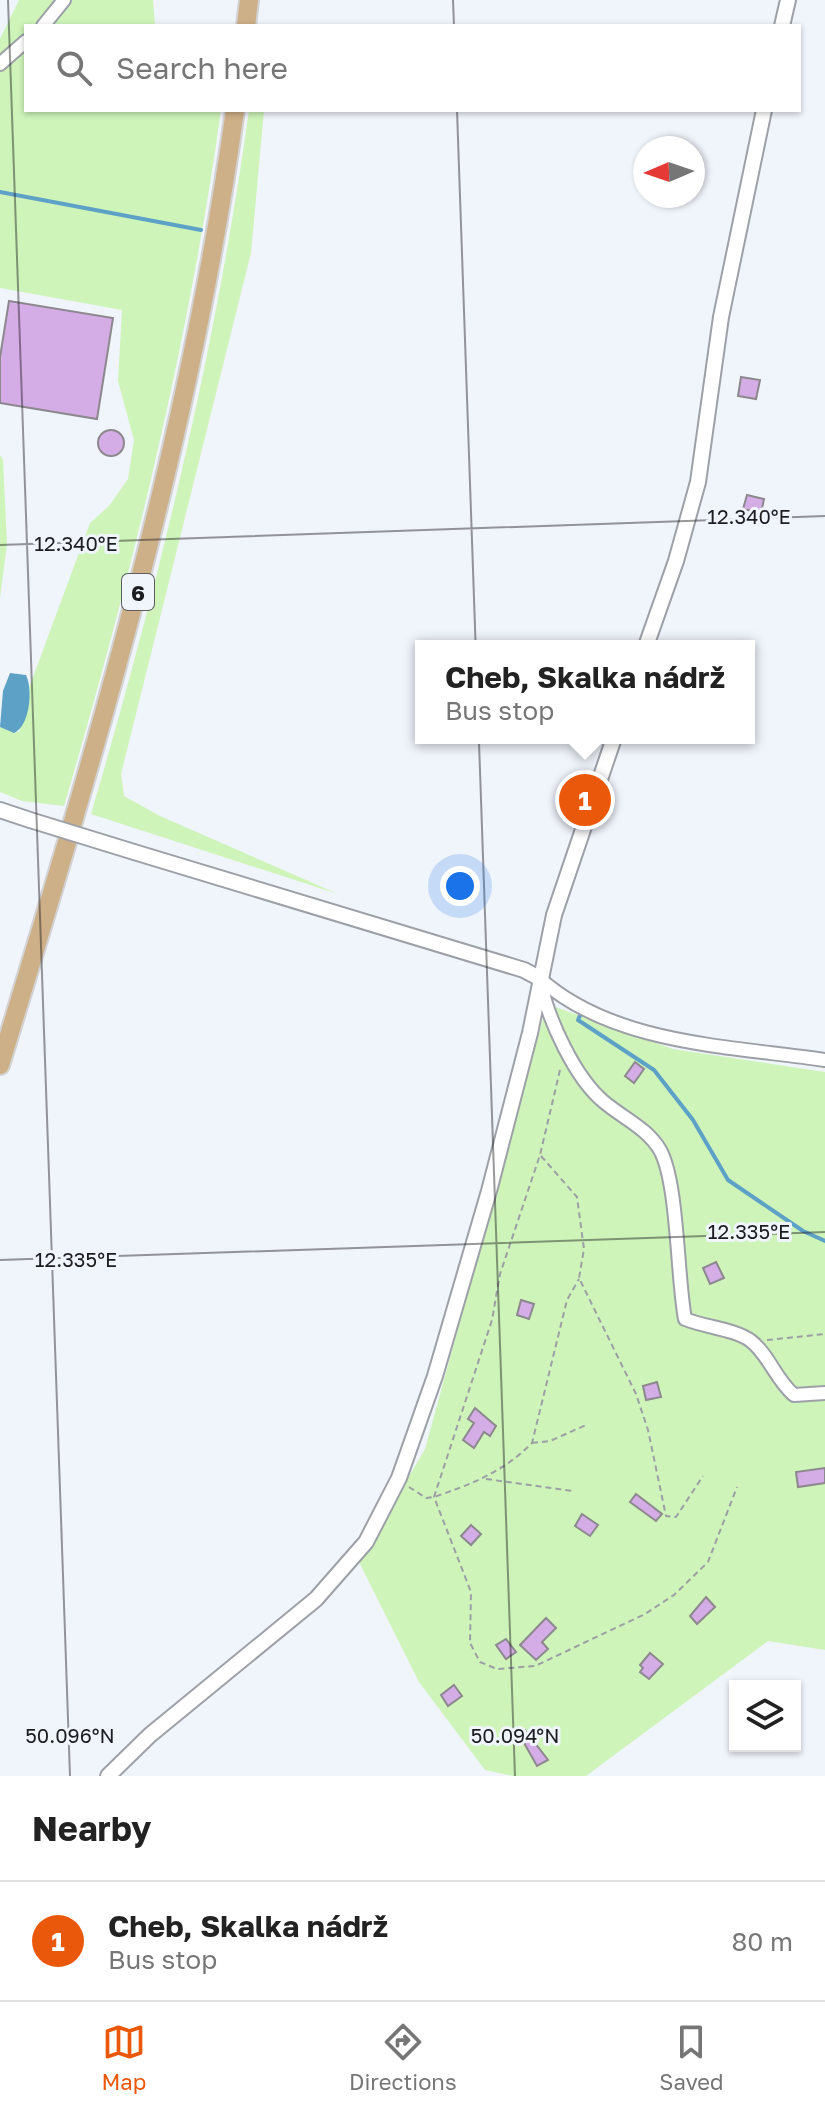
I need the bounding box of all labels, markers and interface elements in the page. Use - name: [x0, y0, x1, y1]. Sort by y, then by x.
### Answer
- search box: [24, 24, 801, 112]
- icon: search: [52, 46, 96, 90]
- text: Search here: [116, 50, 288, 86]
- north arrow: [633, 136, 705, 208]
- text: 12.340°E: [707, 504, 791, 528]
- text: 12.340°E: [34, 531, 118, 555]
- road number: 6: [122, 574, 154, 610]
- popup: [415, 640, 755, 744]
- text: Cheb, Skalka nádrž: [445, 659, 725, 695]
- text: Bus stop: [445, 695, 554, 726]
- pin: 1: [559, 770, 611, 830]
- your location: [440, 866, 480, 906]
- text: 12.335°E: [708, 1219, 790, 1243]
- text: 12.335°E: [35, 1247, 117, 1271]
- map controls: [729, 1680, 801, 1752]
- button: layers: [729, 1680, 801, 1752]
- text: 50.096°N: [25, 1723, 115, 1747]
- text: 50.094°N: [471, 1723, 559, 1747]
- text: Nearby: [32, 1808, 152, 1848]
- text: Cheb, Skalka nádrž: [108, 1908, 388, 1944]
- text: 1: [51, 1926, 65, 1957]
- text: 80 m: [732, 1926, 793, 1957]
- text: Bus stop: [108, 1944, 217, 1975]
- tab: Map: [101, 2020, 146, 2095]
- tab: Directions: [349, 2020, 457, 2095]
- tab: Saved: [659, 2020, 724, 2095]

